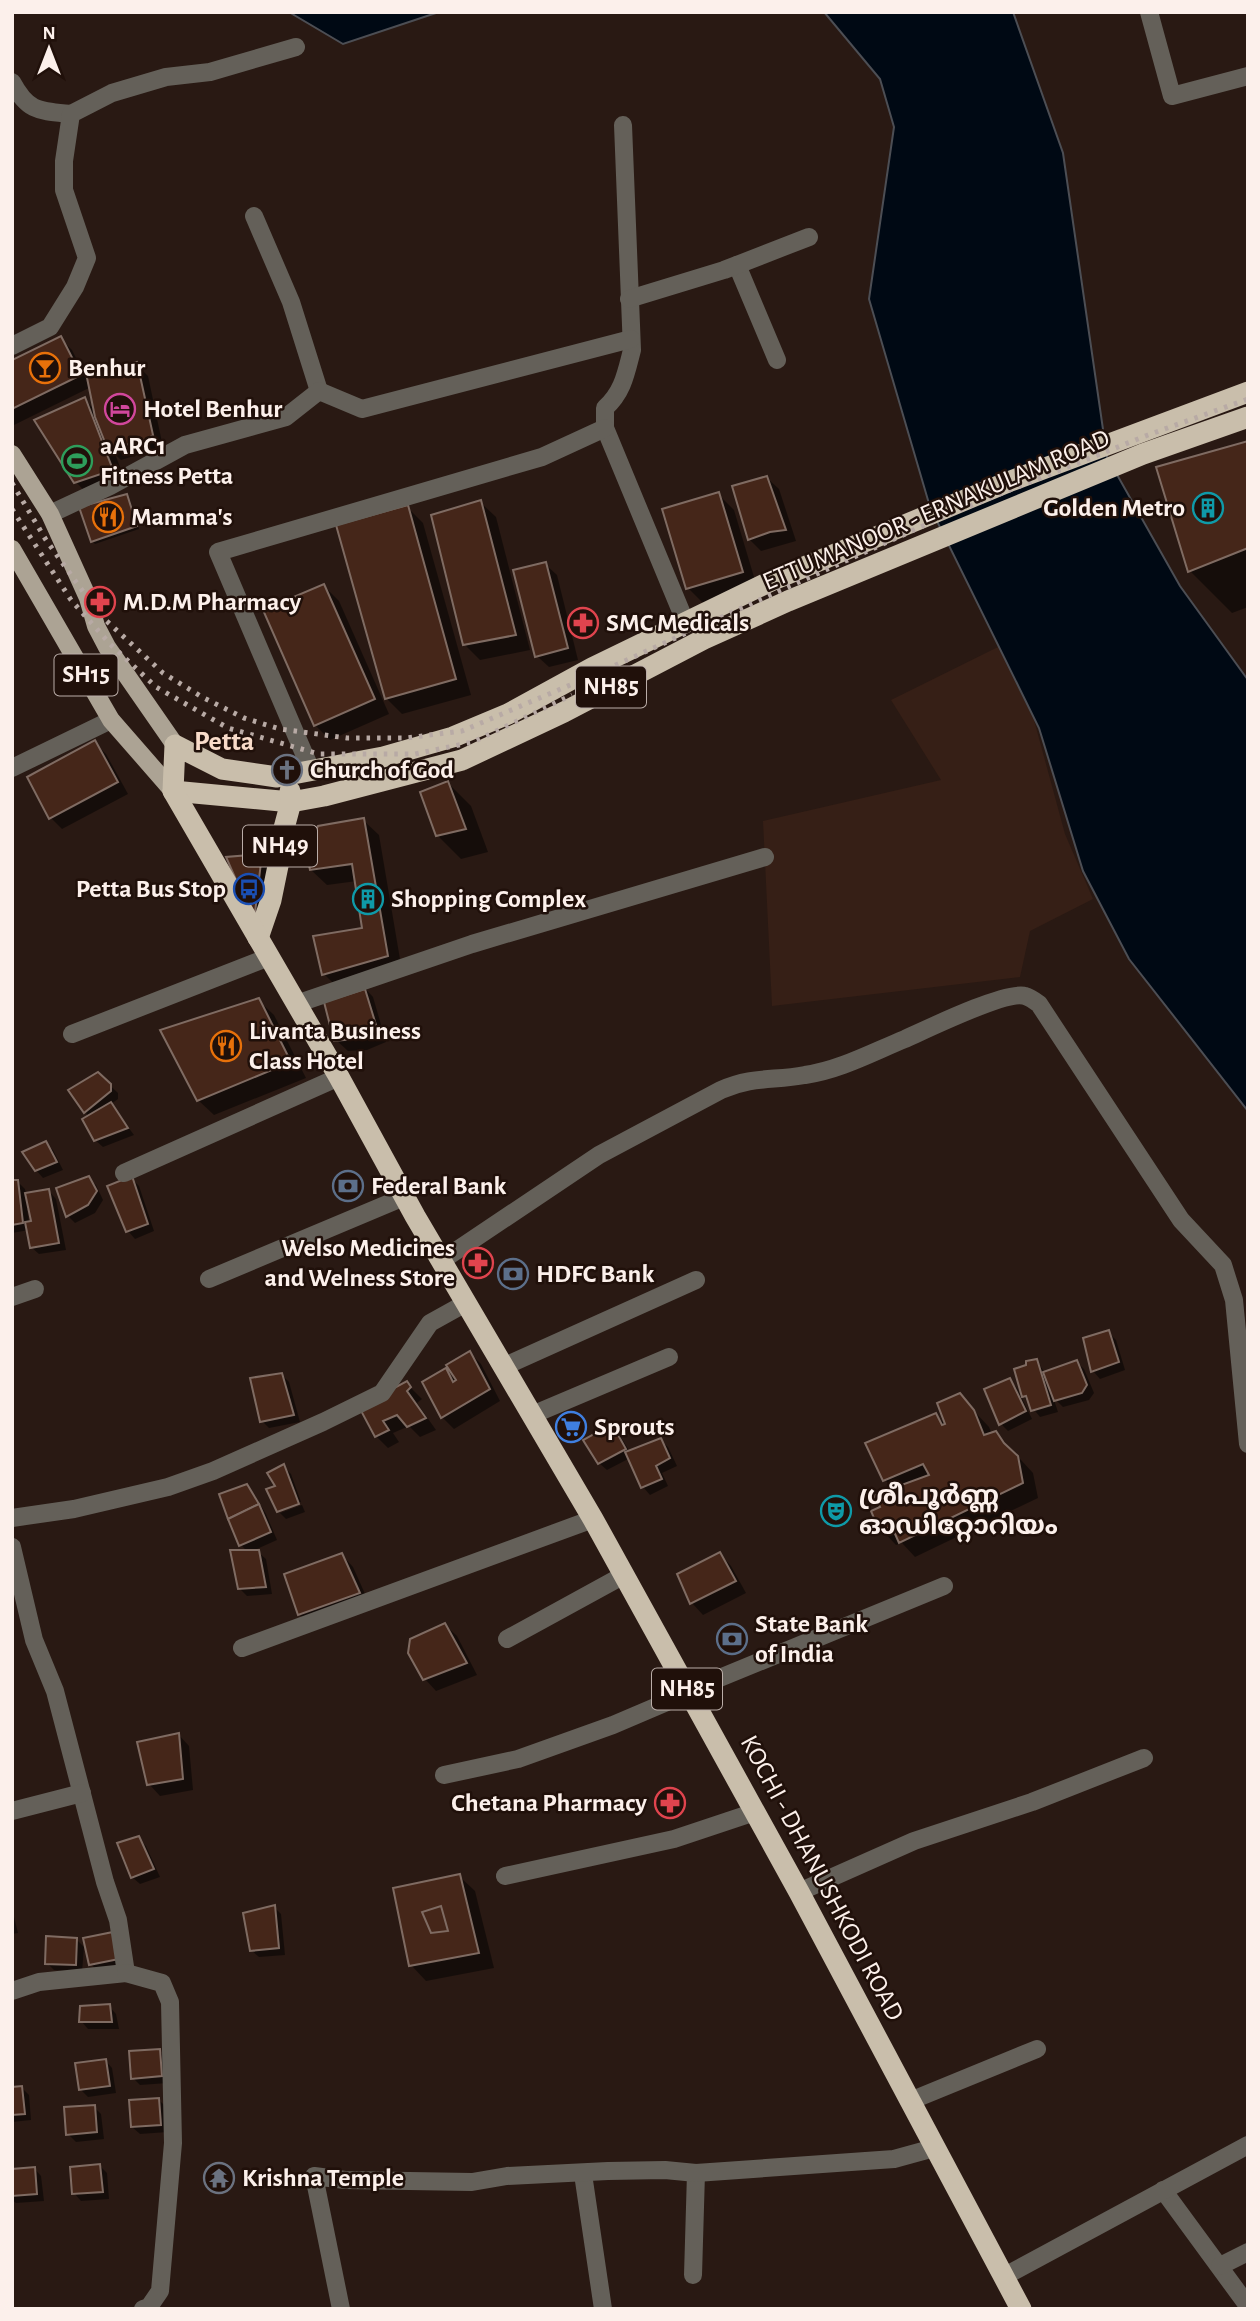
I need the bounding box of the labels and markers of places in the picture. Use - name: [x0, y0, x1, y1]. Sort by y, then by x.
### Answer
- bar icon: Benhur: [28, 351, 62, 385]
- place label: Benhur: [68, 355, 145, 381]
- hotel icon: Hotel Benhur: [103, 392, 137, 426]
- place label: Hotel Benhur: [143, 396, 282, 422]
- place label: aARC1 Fitness Petta: [100, 433, 233, 489]
- sports icon: aARC1 Fitness Petta: [60, 444, 94, 478]
- building icon: Golden Metro: [1191, 491, 1225, 525]
- place label: Golden Metro: [1043, 495, 1185, 521]
- restaurant icon: Mamma's: [91, 500, 125, 534]
- place label: Mamma's: [131, 504, 232, 530]
- pharmacy icon: M.D.M Pharmacy: [83, 585, 117, 619]
- place label: M.D.M Pharmacy: [123, 589, 302, 615]
- pharmacy icon: SMC Medicals: [566, 606, 600, 640]
- place label: SMC Medicals: [606, 610, 749, 636]
- church icon: Church of God: [270, 753, 304, 787]
- place label: Church of God: [310, 757, 454, 783]
- bus stop icon: Petta Bus Stop: [232, 872, 266, 906]
- place label: Petta Bus Stop: [76, 876, 226, 902]
- building icon: Shopping Complex: [351, 882, 385, 916]
- place label: Shopping Complex: [391, 886, 586, 912]
- place label: Livanta Business Class Hotel: [249, 1018, 421, 1074]
- restaurant icon: Livanta Business Class Hotel: [209, 1029, 243, 1063]
- bank icon: Federal Bank: [331, 1169, 365, 1203]
- place label: Federal Bank: [371, 1173, 507, 1199]
- place label: Welso Medicines and Welness Store: [265, 1235, 455, 1291]
- pharmacy icon: Welso Medicines and Welness Store: [461, 1246, 495, 1280]
- bank icon: HDFC Bank: [496, 1257, 530, 1291]
- place label: HDFC Bank: [536, 1261, 654, 1287]
- supermarket icon: Sprouts: [554, 1410, 588, 1444]
- place label: Sprouts: [594, 1414, 675, 1440]
- place label: ശ്രീപൂർണ്ണ ഓഡിറ്റോറിയം: [859, 1481, 1058, 1543]
- theatre icon: ശ്രീപൂർണ്ണ ഓഡിറ്റോറിയം: [819, 1494, 853, 1528]
- place label: State Bank of India: [755, 1611, 868, 1667]
- bank icon: State Bank of India: [715, 1622, 749, 1656]
- pharmacy icon: Chetana Pharmacy: [653, 1786, 687, 1820]
- place label: Chetana Pharmacy: [451, 1790, 647, 1816]
- temple icon: Krishna Temple: [202, 2161, 236, 2195]
- place label: Krishna Temple: [242, 2165, 404, 2191]

